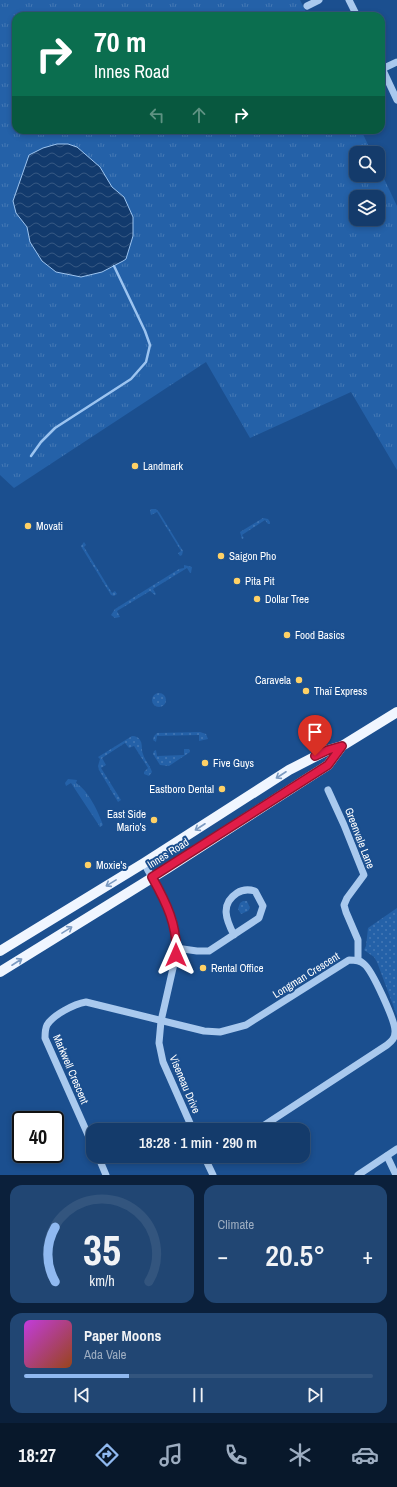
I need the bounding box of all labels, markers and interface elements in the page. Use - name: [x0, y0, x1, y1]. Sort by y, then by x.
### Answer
- text: 70 m: [94, 23, 146, 61]
- icon: right: [28, 28, 80, 80]
- text: Innes Road: [94, 59, 170, 84]
- icon: left: [146, 104, 168, 126]
- icon: ahead: [188, 104, 210, 126]
- icon: right: [230, 104, 252, 126]
- map controls: [349, 146, 385, 226]
- button: search: [349, 146, 385, 182]
- button: layers: [349, 190, 385, 226]
- place label: Landmark: [143, 459, 184, 473]
- marker: Landmark: [130, 461, 140, 471]
- place label: Movati: [36, 519, 63, 533]
- marker: Movati: [23, 521, 33, 531]
- place label: Saigon Pho: [229, 549, 276, 563]
- marker: Saigon Pho: [216, 551, 226, 561]
- place label: Pita Pit: [245, 574, 275, 588]
- marker: Pita Pit: [232, 576, 242, 586]
- place label: Dollar Tree: [265, 592, 309, 606]
- marker: Dollar Tree: [252, 594, 262, 604]
- place label: Food Basics: [295, 628, 345, 642]
- marker: Food Basics: [282, 630, 292, 640]
- place label: Caravela: [255, 673, 291, 687]
- marker: Caravela: [294, 675, 304, 685]
- place label: Thaï Express: [314, 684, 368, 698]
- marker: Thaï Express: [301, 686, 311, 696]
- pin: [298, 715, 332, 756]
- icon: arrive: [304, 721, 326, 743]
- place label: Five Guys: [213, 756, 255, 770]
- marker: Five Guys: [200, 758, 210, 768]
- one-way arrow: [276, 771, 287, 779]
- place label: Eastboro Dental: [149, 782, 214, 796]
- marker: Eastboro Dental: [217, 784, 227, 794]
- street label: Greenvale Lane: [342, 806, 378, 870]
- place label: East Side Mario's: [107, 807, 146, 834]
- marker: East Side Mario's: [149, 815, 159, 825]
- one-way arrow: [195, 823, 206, 831]
- street label: Innes Road: [145, 835, 191, 871]
- place label: Moxie's: [96, 858, 127, 872]
- marker: Moxie's: [83, 860, 93, 870]
- one-way arrow: [105, 880, 117, 888]
- one-way arrow: [61, 926, 73, 934]
- position arrow: [155, 934, 197, 976]
- street label: Longman Crescent: [270, 949, 342, 1001]
- one-way arrow: [11, 957, 23, 965]
- place label: Rental Office: [211, 961, 264, 975]
- marker: Rental Office: [198, 963, 208, 973]
- street label: Markwell Crescent: [50, 1032, 92, 1106]
- street label: Viseneau Drive: [166, 1053, 204, 1115]
- speed limit sign: 40: [12, 1111, 64, 1163]
- text: 18:28 · 1 min · 290 m: [139, 1132, 257, 1153]
- text: Climate: [218, 1216, 254, 1233]
- text: 35: [83, 1222, 121, 1278]
- text: 20.5°: [265, 1235, 325, 1275]
- text: −: [218, 1241, 228, 1271]
- text: +: [362, 1241, 373, 1271]
- text: km/h: [89, 1271, 114, 1290]
- text: Paper Moons: [84, 1325, 161, 1346]
- text: Ada Vale: [84, 1346, 126, 1363]
- icon: previous: [71, 1384, 93, 1406]
- icon: pause: [187, 1384, 209, 1406]
- icon: next: [304, 1384, 326, 1406]
- icon: directions: [93, 1441, 121, 1469]
- icon: music: [157, 1441, 185, 1469]
- icon: phone: [222, 1441, 250, 1469]
- icon: climate: [286, 1441, 314, 1469]
- icon: car: [351, 1441, 379, 1469]
- text: 18:27: [18, 1443, 56, 1468]

